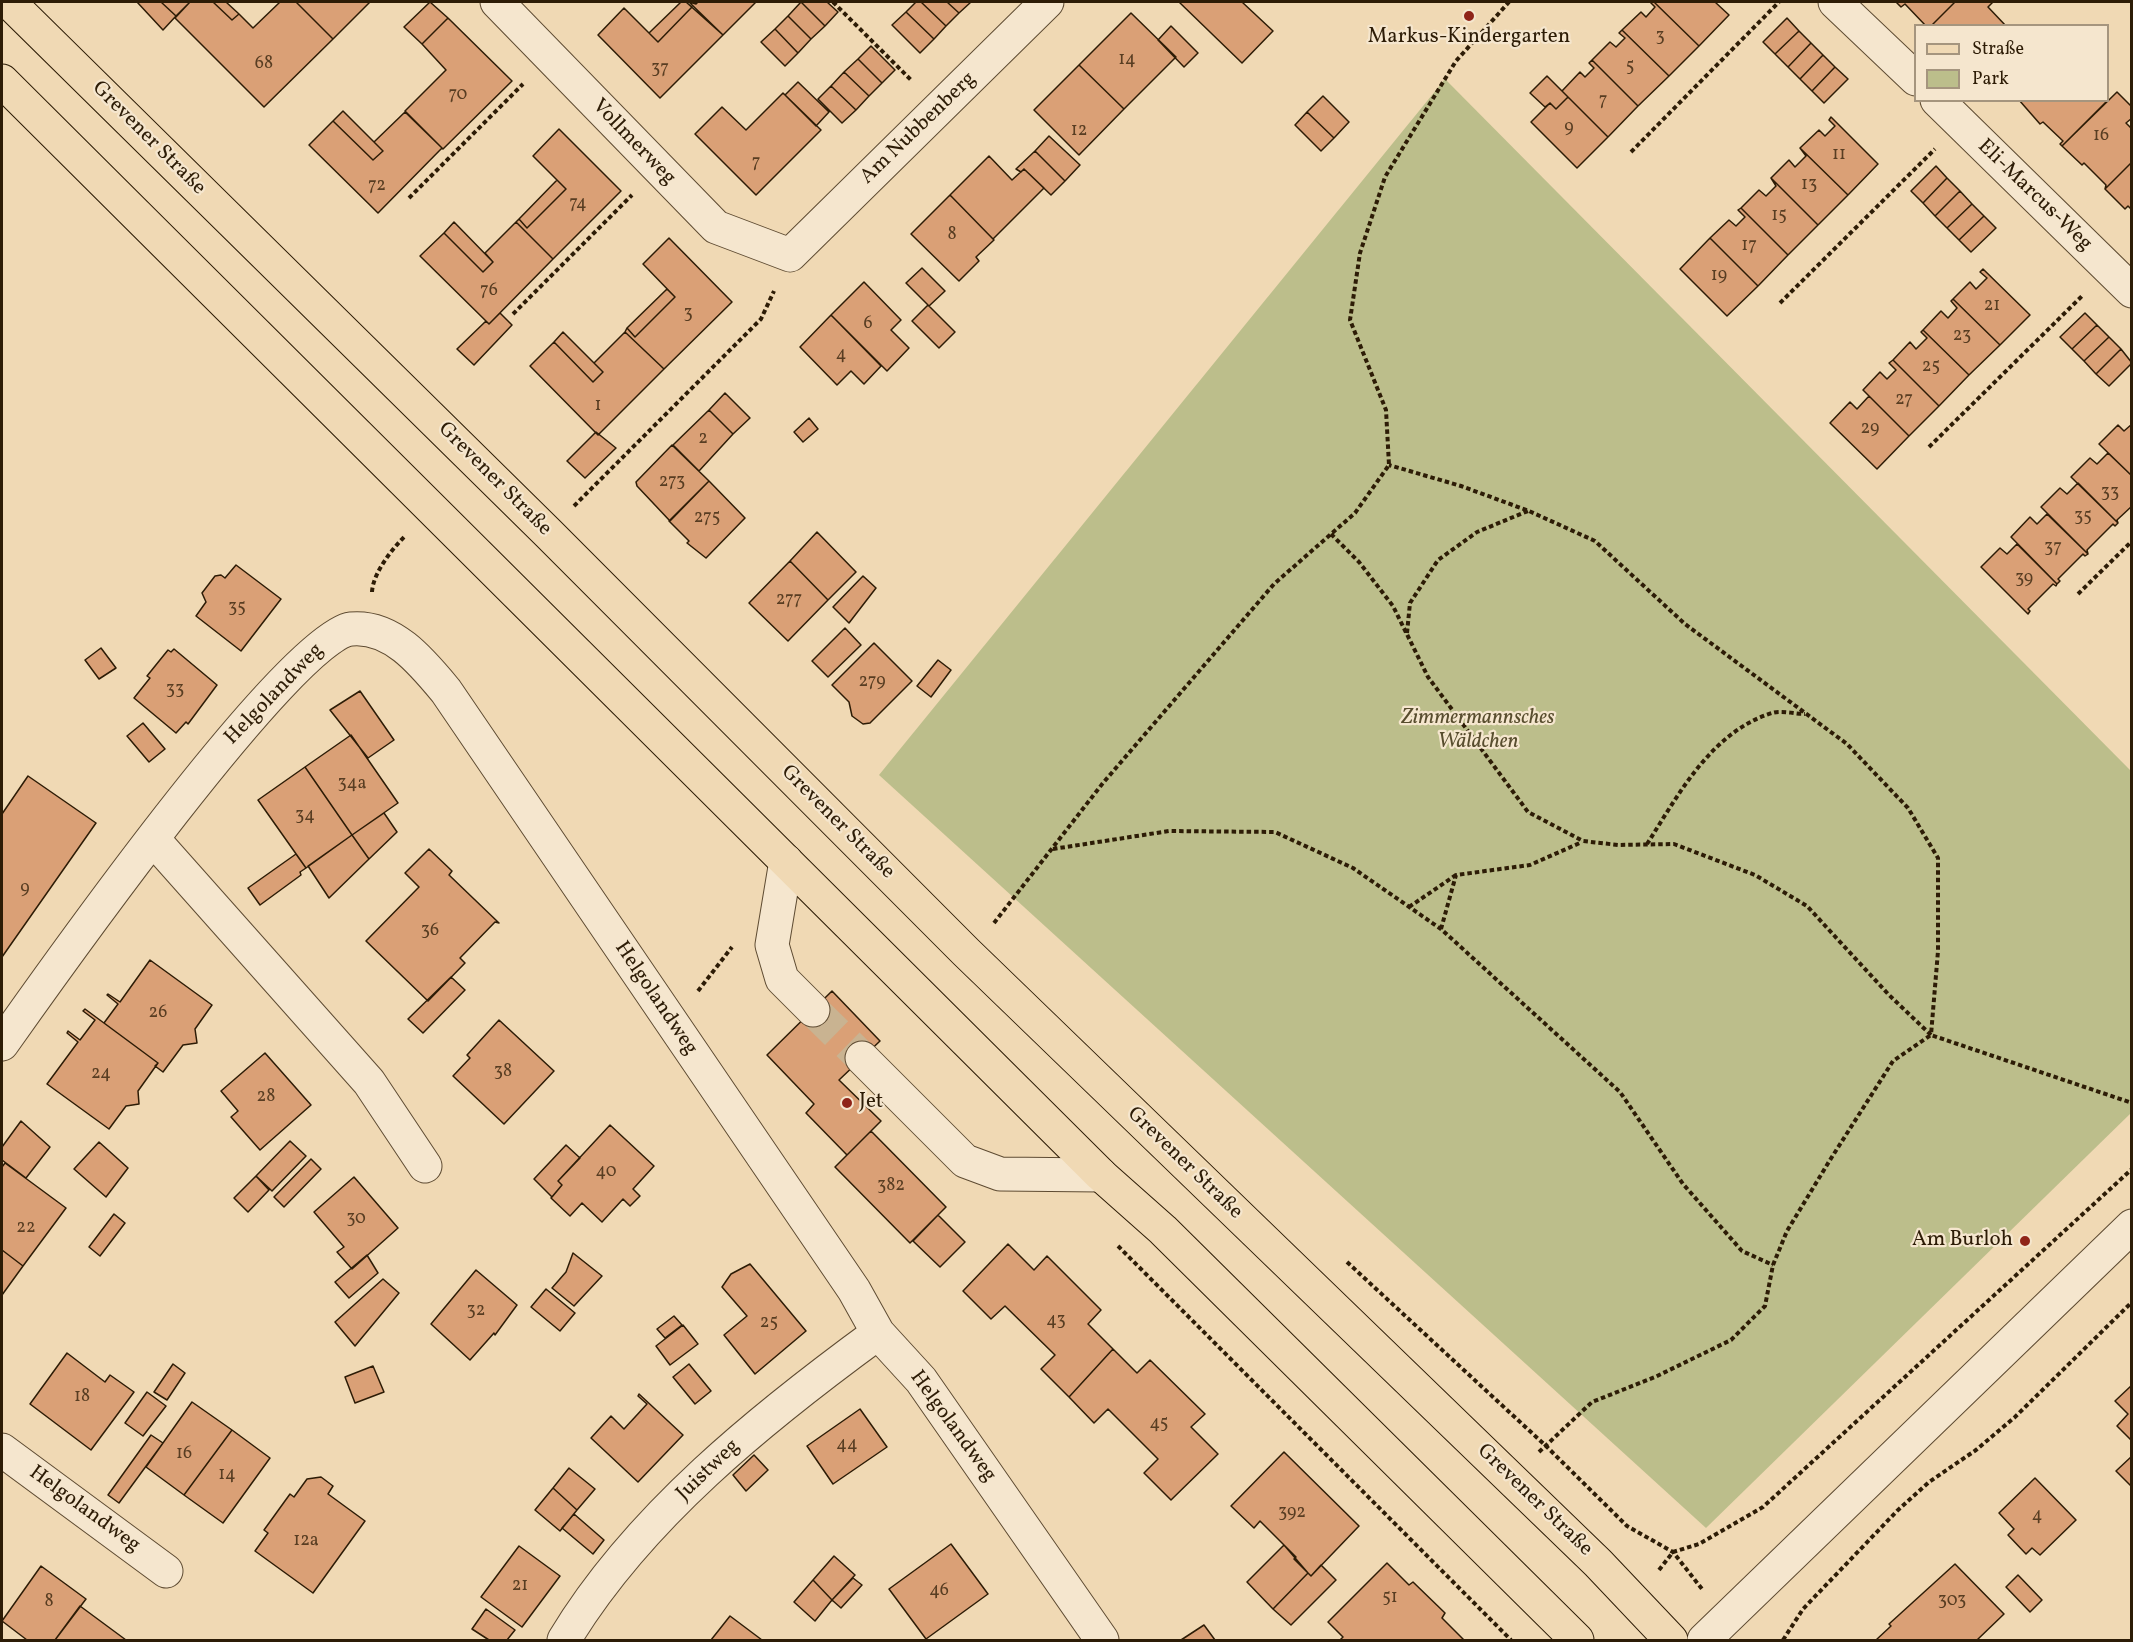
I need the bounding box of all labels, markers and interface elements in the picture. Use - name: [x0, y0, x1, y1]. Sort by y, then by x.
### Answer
- marker: Markus-Kindergarten: [1462, 9, 1476, 23]
- legend: [1914, 24, 2109, 102]
- place label: Markus-Kindergarten: [1368, 25, 1570, 51]
- house number: 3: [1655, 27, 1665, 49]
- text: Straße: [1972, 37, 2024, 62]
- house number: 14: [1118, 50, 1136, 72]
- house number: 68: [255, 54, 273, 76]
- house number: 5: [1626, 57, 1634, 79]
- house number: 37: [651, 59, 669, 81]
- street label: Am Nubbenberg: [856, 67, 982, 191]
- text: Park: [1972, 67, 2009, 92]
- street label: Grevener Straße: [86, 77, 210, 201]
- house number: 70: [449, 85, 467, 107]
- house number: 7: [1599, 91, 1607, 113]
- street label: Vollmerweg: [586, 95, 680, 191]
- house number: 9: [1564, 118, 1574, 140]
- house number: 12: [1071, 121, 1087, 143]
- house number: 16: [2093, 126, 2109, 148]
- street label: Eli-Marcus-Weg: [1971, 135, 2097, 257]
- house number: 11: [1832, 145, 1846, 167]
- house number: 7: [752, 153, 760, 175]
- house number: 13: [1801, 175, 1817, 197]
- house number: 72: [368, 176, 386, 198]
- house number: 74: [569, 194, 587, 216]
- house number: 15: [1771, 206, 1787, 228]
- house number: 8: [947, 225, 957, 247]
- house number: 17: [1741, 236, 1757, 258]
- house number: 19: [1711, 266, 1727, 288]
- house number: 76: [480, 281, 498, 303]
- house number: 21: [1984, 296, 2000, 318]
- house number: 3: [683, 304, 693, 326]
- house number: 6: [863, 314, 873, 336]
- house number: 23: [1953, 326, 1971, 348]
- house number: 4: [836, 345, 846, 367]
- house number: 25: [1922, 357, 1940, 379]
- house number: 27: [1895, 390, 1913, 412]
- house number: 1: [595, 396, 601, 418]
- street label: Grevener Straße: [432, 418, 556, 542]
- house number: 29: [1861, 419, 1879, 441]
- house number: 2: [698, 429, 708, 451]
- house number: 273: [659, 472, 685, 494]
- house number: 33: [2101, 483, 2119, 505]
- house number: 35: [2074, 507, 2092, 529]
- house number: 275: [694, 508, 720, 530]
- house number: 37: [2044, 538, 2062, 560]
- house number: 39: [2015, 569, 2033, 591]
- house number: 277: [776, 590, 802, 612]
- house number: 35: [228, 598, 246, 620]
- street label: Helgolandweg: [220, 639, 330, 751]
- house number: 279: [858, 672, 886, 694]
- house number: 33: [166, 680, 184, 702]
- park label: Zimmermannsches Wäldchen: [1401, 706, 1555, 756]
- street label: Grevener Straße: [775, 761, 899, 885]
- house number: 34a: [338, 774, 366, 796]
- house number: 34: [295, 806, 315, 828]
- house number: 9: [20, 879, 30, 901]
- house number: 36: [421, 921, 439, 943]
- street label: Helgolandweg: [608, 937, 702, 1061]
- house number: 26: [149, 1003, 167, 1025]
- house number: 38: [494, 1062, 512, 1084]
- house number: 24: [91, 1064, 111, 1086]
- house number: 28: [257, 1087, 275, 1109]
- place label: Jet: [859, 1090, 883, 1116]
- marker: Jet: [840, 1096, 854, 1110]
- street label: Grevener Straße: [1121, 1103, 1247, 1225]
- house number: 40: [595, 1162, 617, 1184]
- house number: 382: [877, 1176, 905, 1198]
- house number: 30: [346, 1209, 366, 1231]
- house number: 22: [16, 1218, 36, 1240]
- place label: Am Burloh: [1912, 1228, 2013, 1254]
- marker: Am Burloh: [2018, 1234, 2032, 1248]
- house number: 32: [467, 1301, 485, 1323]
- house number: 43: [1046, 1311, 1066, 1333]
- house number: 25: [760, 1313, 778, 1335]
- street label: Helgolandweg: [903, 1366, 1001, 1488]
- house number: 18: [74, 1387, 90, 1409]
- house number: 45: [1150, 1414, 1168, 1436]
- street label: Juistweg: [672, 1435, 746, 1507]
- house number: 44: [836, 1435, 858, 1457]
- street label: Grevener Straße: [1471, 1440, 1597, 1562]
- house number: 16: [176, 1444, 192, 1466]
- street label: Helgolandweg: [23, 1461, 145, 1559]
- house number: 14: [218, 1465, 236, 1487]
- house number: 392: [1278, 1503, 1306, 1525]
- house number: 4: [2032, 1506, 2042, 1528]
- house number: 12a: [293, 1531, 319, 1553]
- house number: 21: [512, 1576, 528, 1598]
- house number: 46: [929, 1581, 949, 1603]
- house number: 51: [1382, 1588, 1398, 1610]
- house number: 303: [1938, 1591, 1966, 1613]
- house number: 8: [44, 1592, 54, 1614]

